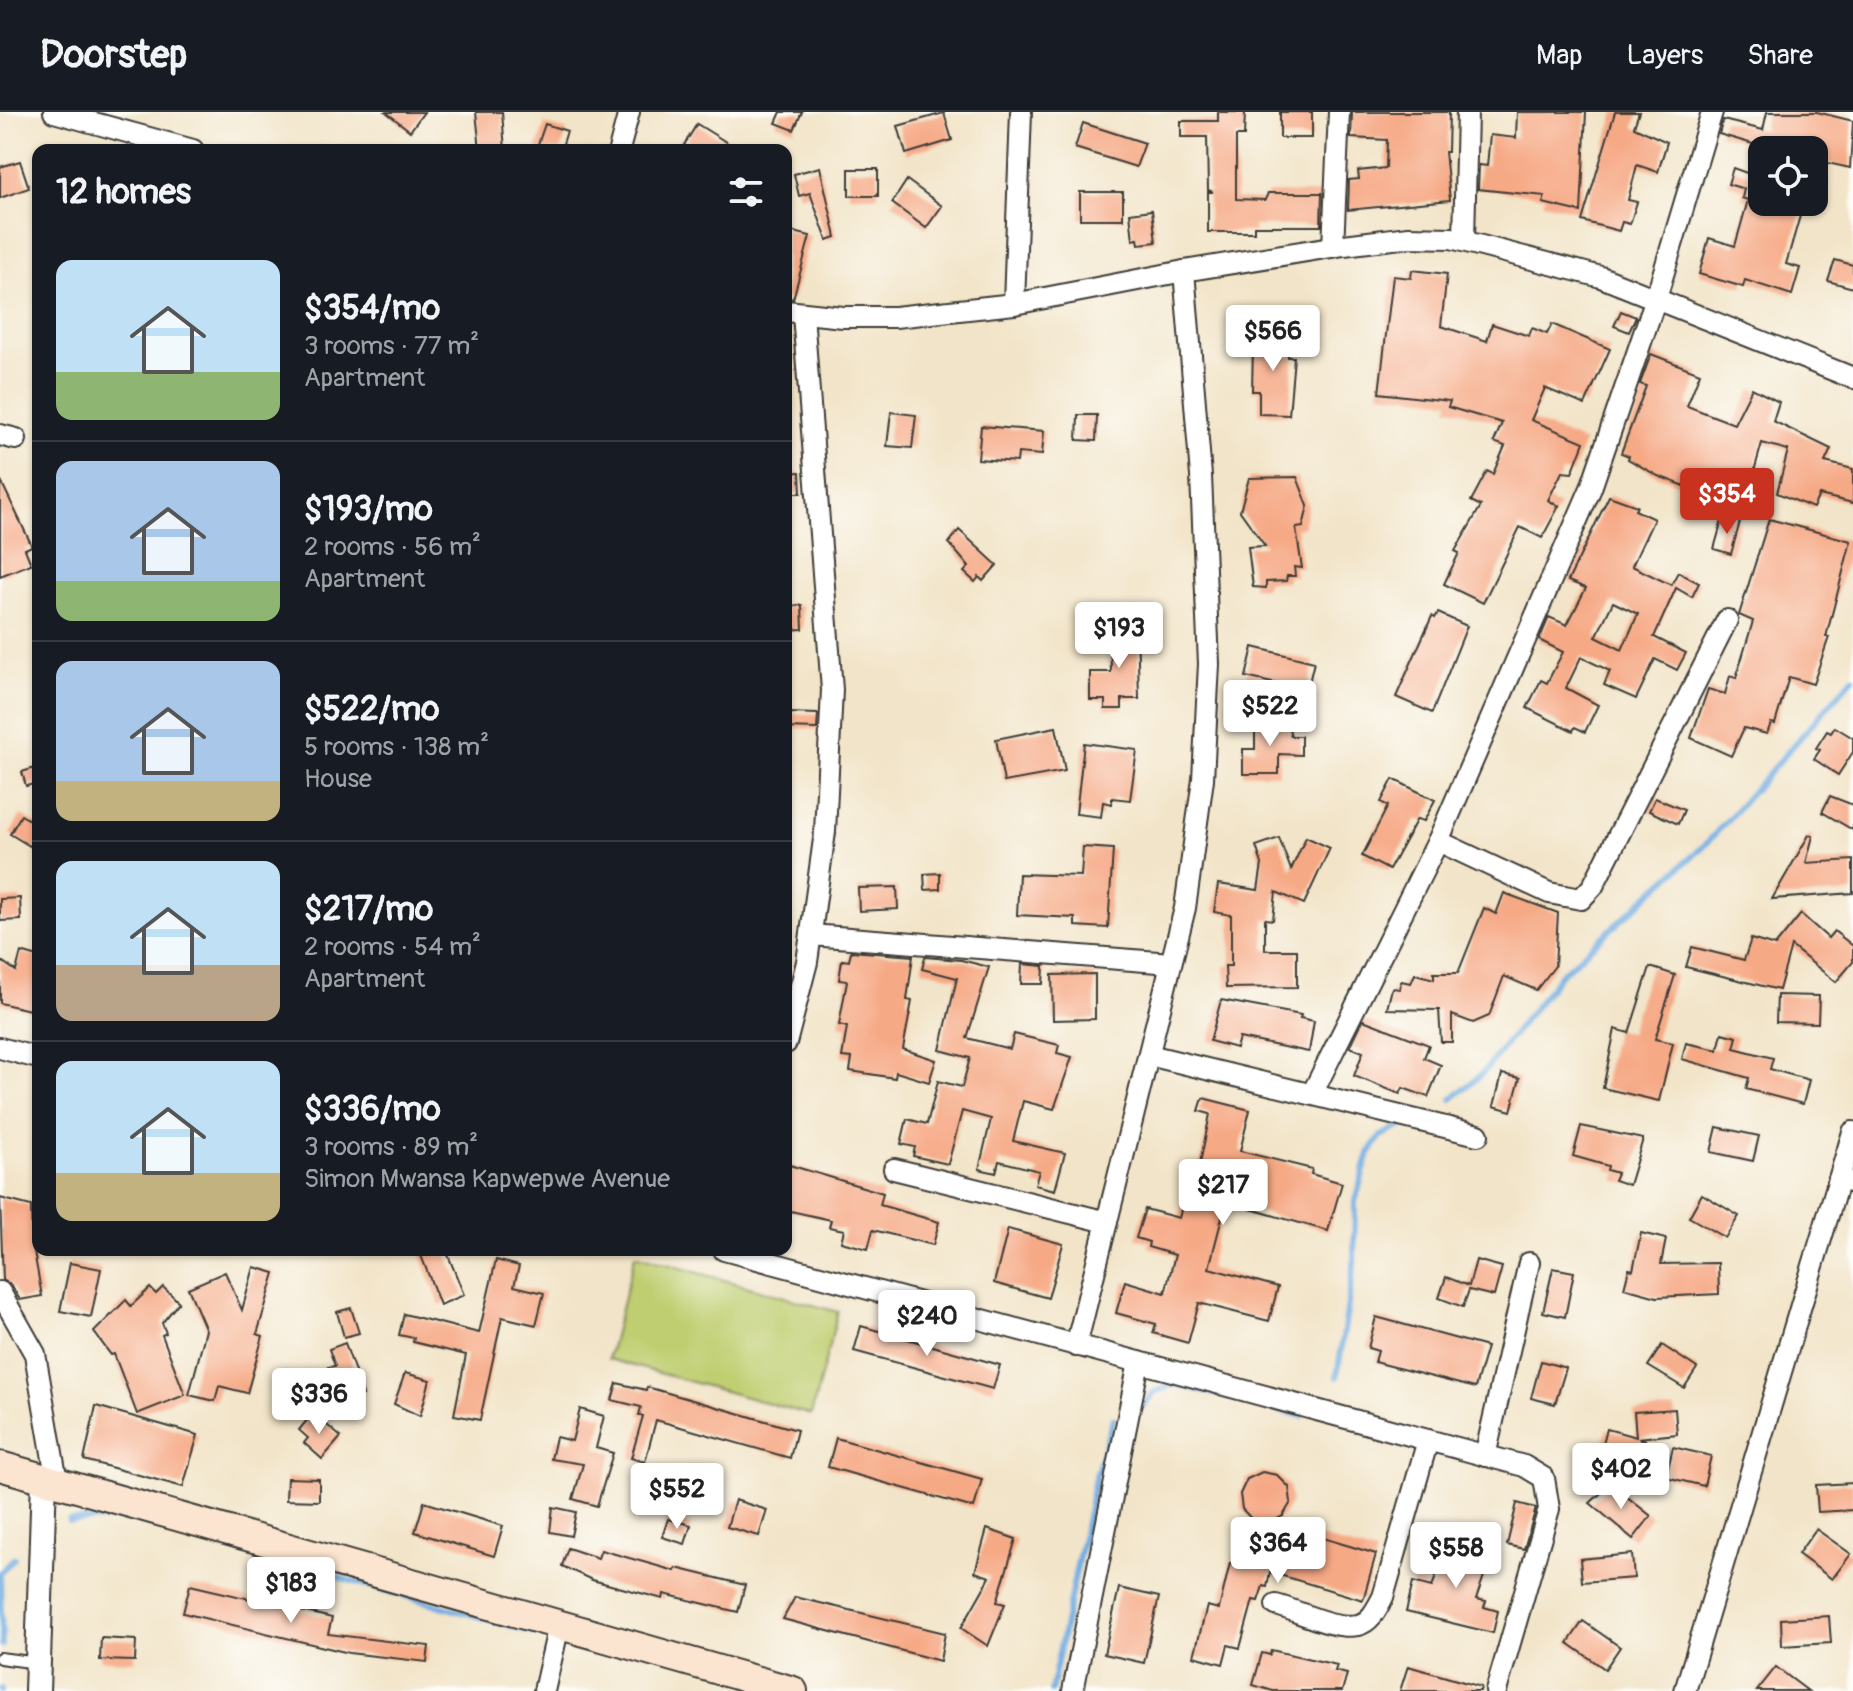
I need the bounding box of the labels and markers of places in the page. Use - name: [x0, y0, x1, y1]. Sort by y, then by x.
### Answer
- pin: $566: [1226, 305, 1320, 373]
- pin: $354: [1680, 468, 1774, 536]
- pin: $193: [1072, 602, 1166, 670]
- pin: $522: [1223, 680, 1317, 748]
- pin: $217: [1176, 1159, 1270, 1227]
- pin: $240: [880, 1290, 974, 1358]
- pin: $336: [272, 1368, 366, 1436]
- pin: $402: [1574, 1443, 1668, 1511]
- pin: $552: [630, 1463, 724, 1531]
- pin: $364: [1231, 1517, 1325, 1585]
- pin: $558: [1409, 1522, 1503, 1590]
- pin: $183: [244, 1557, 338, 1625]

